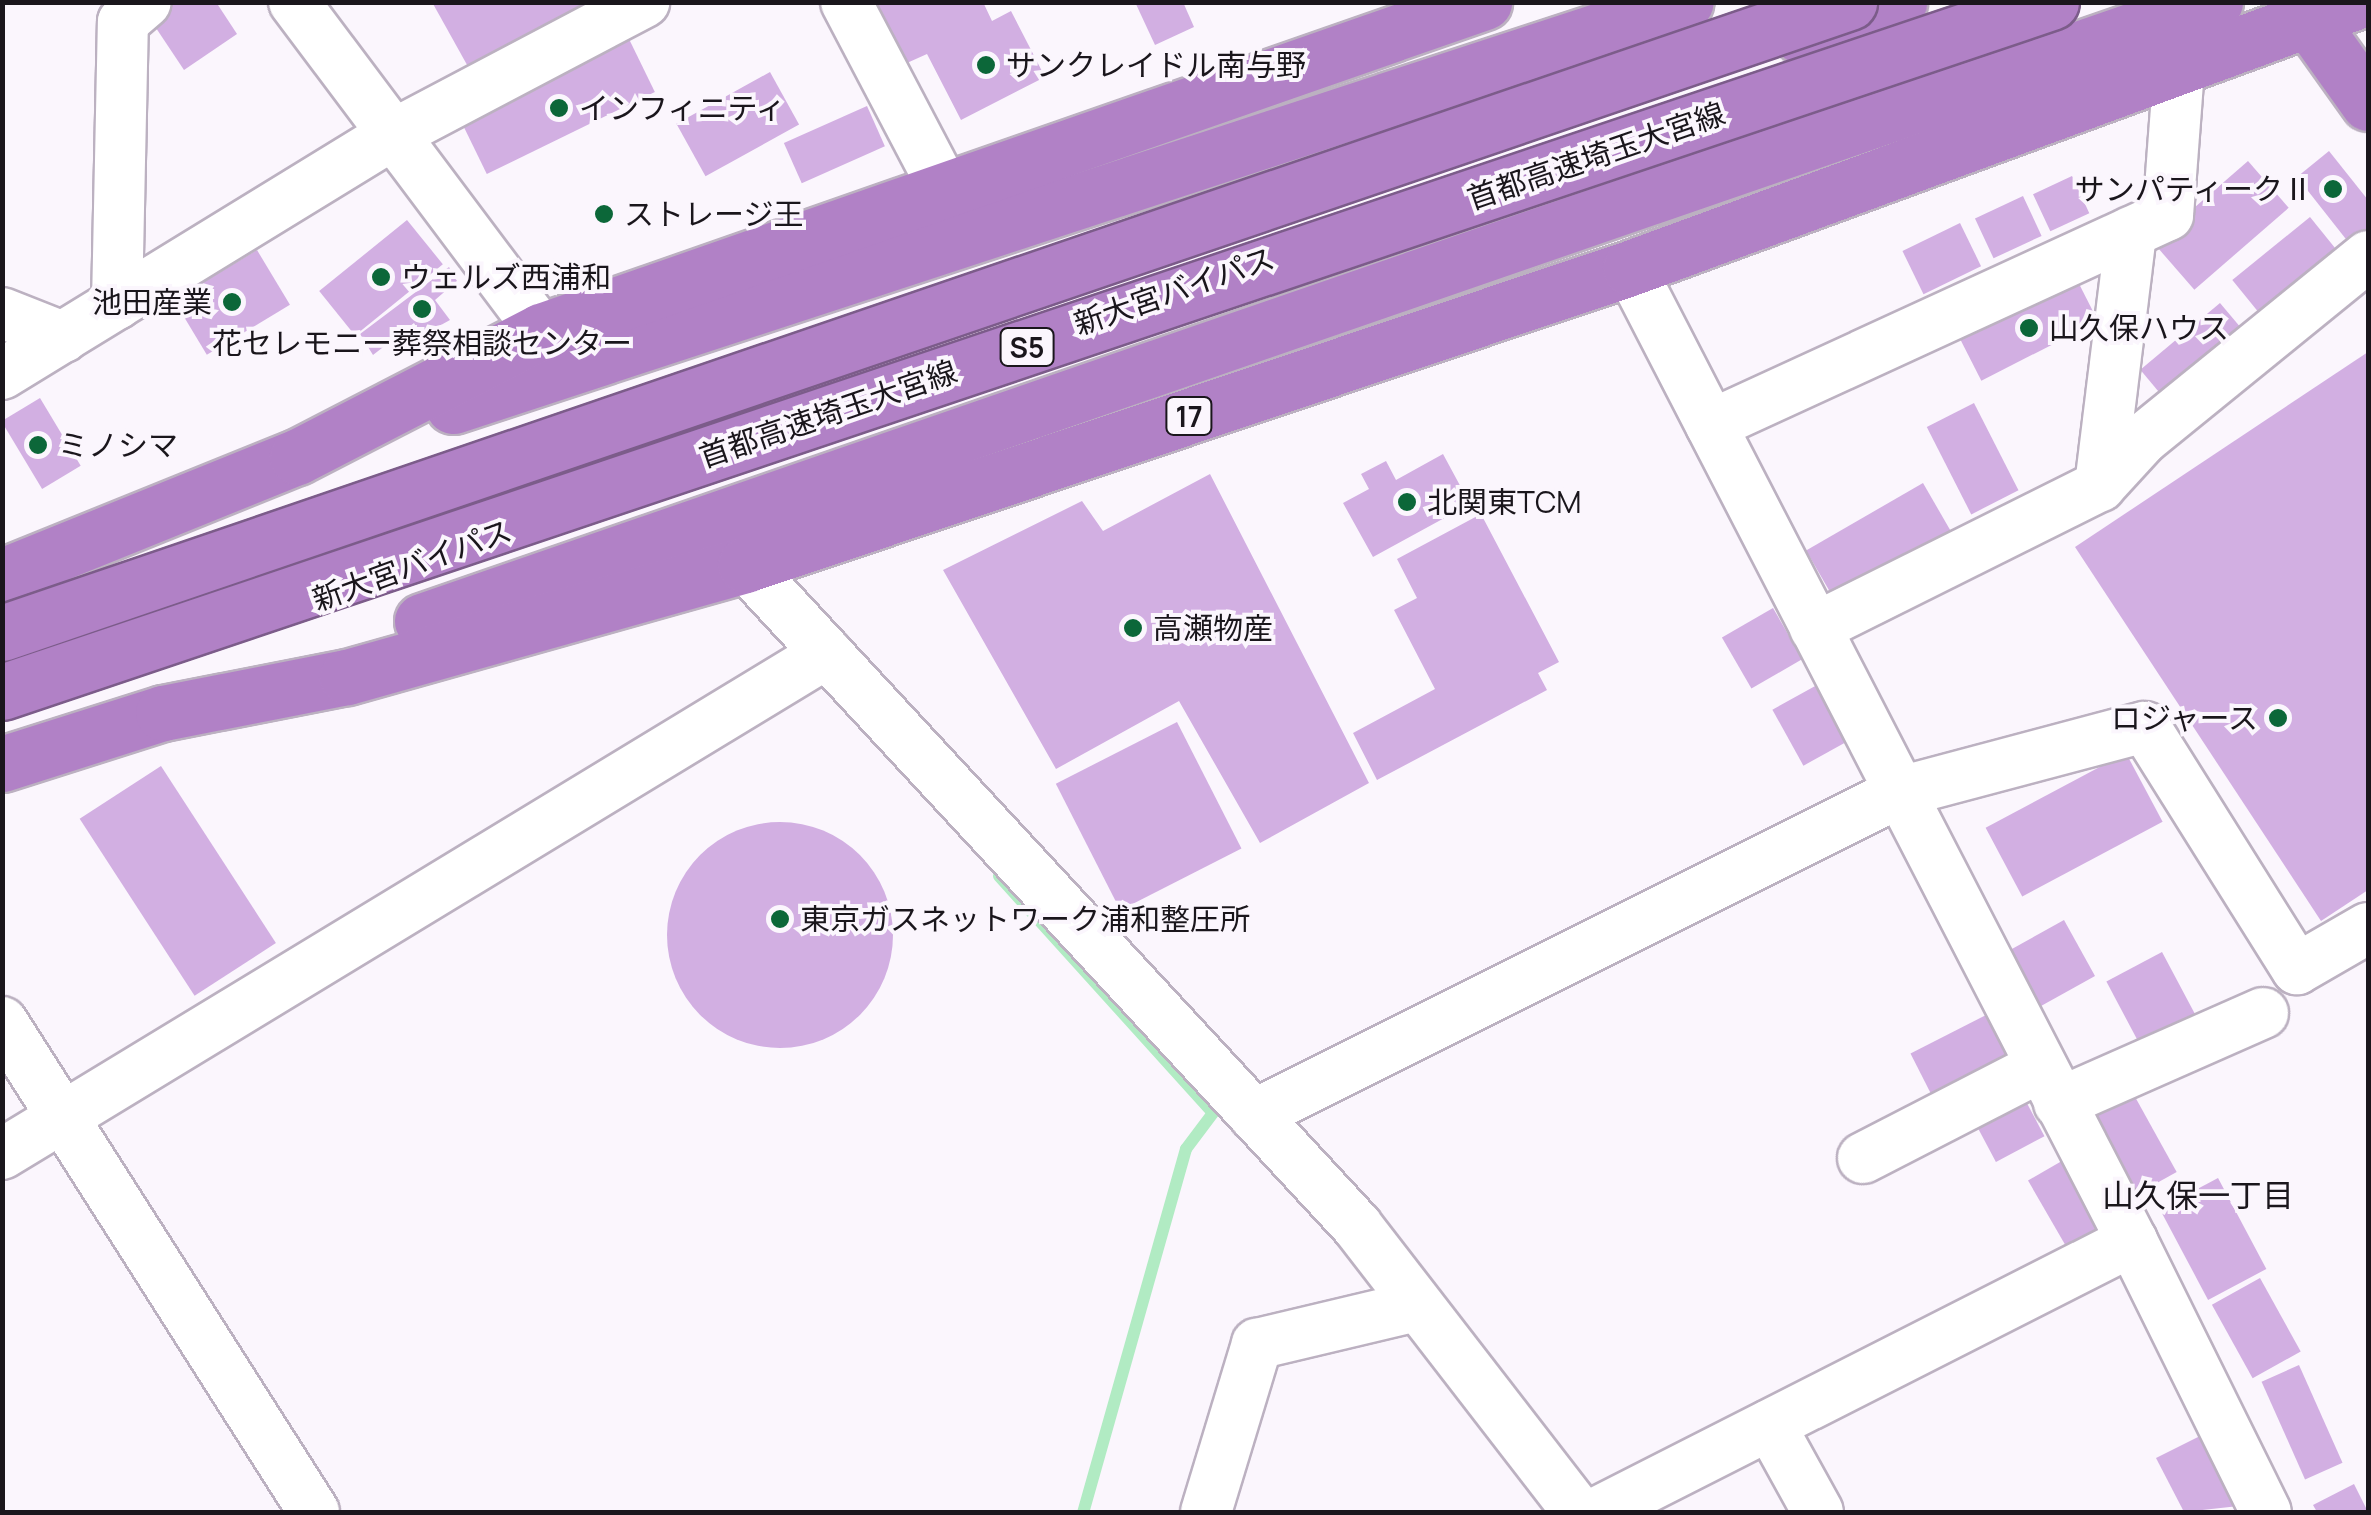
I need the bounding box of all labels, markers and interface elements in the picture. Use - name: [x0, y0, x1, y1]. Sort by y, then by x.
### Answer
- place label: サンクレイドル南与野: [1006, 47, 1306, 83]
- marker: サンクレイドル南与野: [975, 54, 997, 76]
- place label: インフィニティ: [579, 90, 789, 126]
- street label: 首都高速埼玉大宮線: [1462, 95, 1730, 217]
- marker: インフィニティ: [548, 97, 570, 119]
- place label: サンパティークⅡ: [2073, 171, 2313, 207]
- marker: サンパティークⅡ: [2322, 178, 2344, 200]
- place label: ストレージ王: [624, 196, 804, 232]
- marker: ストレージ王: [593, 203, 615, 225]
- street label: 新大宮バイパス: [1069, 240, 1279, 342]
- place label: ウェルズ西浦和: [401, 259, 611, 295]
- marker: ウェルズ西浦和: [370, 266, 392, 288]
- place label: 池田産業: [92, 284, 212, 320]
- marker: 池田産業: [221, 291, 243, 313]
- marker: 花セレモニー葬祭相談センター: [411, 298, 433, 320]
- place label: 山久保ハウス: [2049, 310, 2229, 346]
- marker: 山久保ハウス: [2018, 317, 2040, 339]
- road number: S5: [1000, 324, 1054, 370]
- place label: 花セレモニー葬祭相談センター: [212, 325, 632, 361]
- street label: 首都高速埼玉大宮線: [694, 353, 962, 475]
- road number: 17: [1164, 393, 1214, 439]
- place label: ミノシマ: [58, 427, 178, 463]
- marker: ミノシマ: [27, 434, 49, 456]
- place label: 北関東TCM: [1427, 484, 1582, 520]
- marker: 北関東TCM: [1396, 491, 1418, 513]
- street label: 新大宮バイパス: [307, 512, 517, 618]
- place label: 高瀬物産: [1153, 610, 1273, 646]
- marker: 高瀬物産: [1122, 617, 1144, 639]
- place label: ロジャース: [2108, 700, 2258, 736]
- marker: ロジャース: [2267, 707, 2289, 729]
- place label: 東京ガスネットワーク浦和整圧所: [800, 901, 1250, 937]
- marker: 東京ガスネットワーク浦和整圧所: [769, 908, 791, 930]
- district label: 山久保一丁目: [2102, 1176, 2294, 1214]

